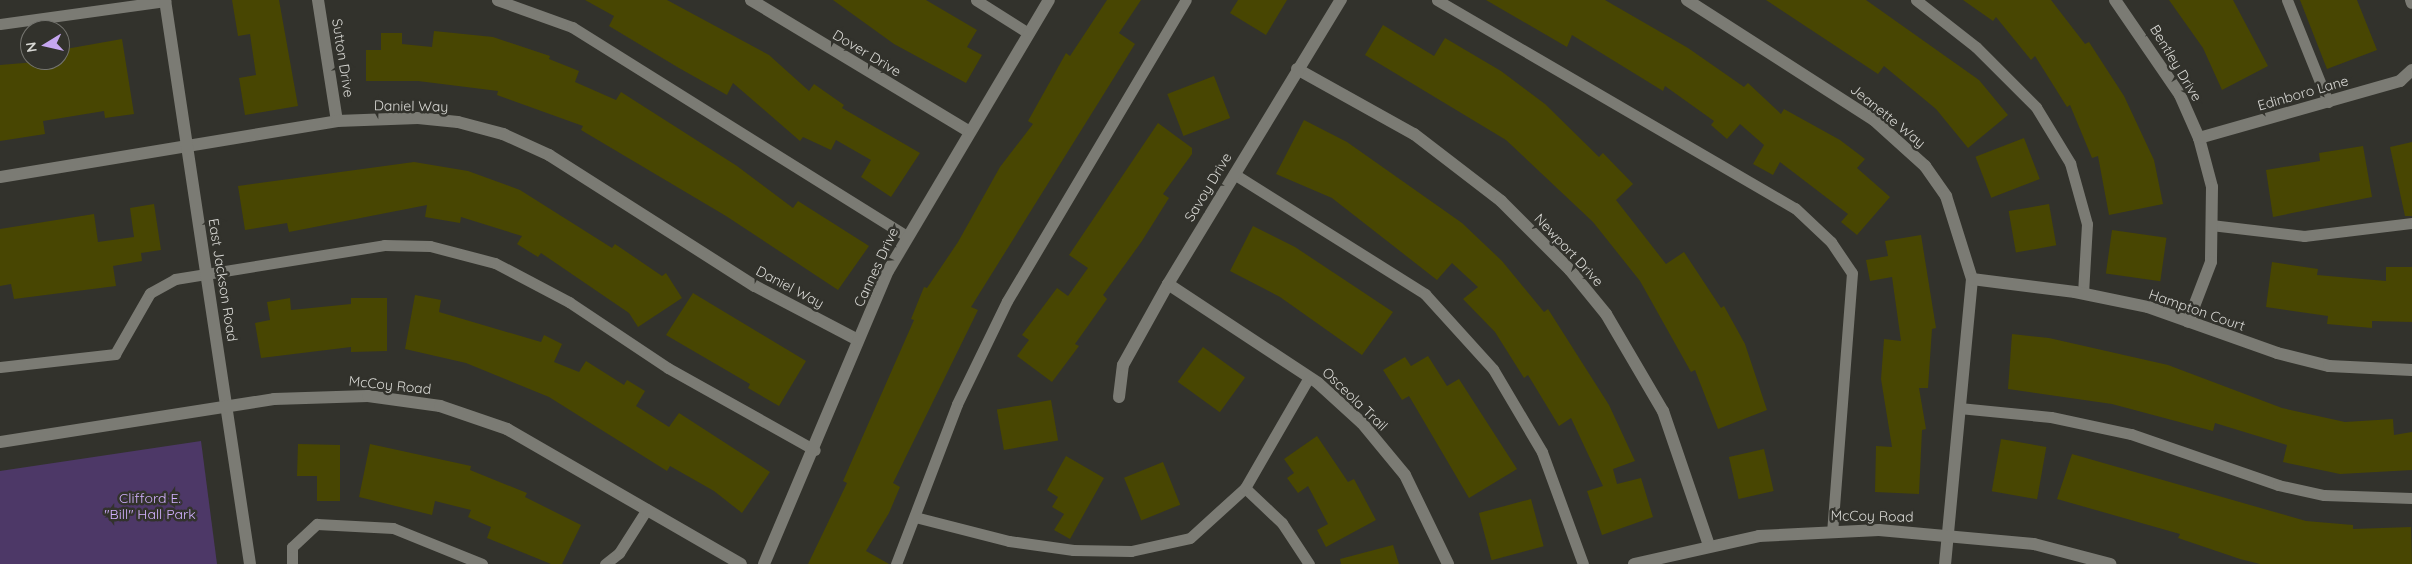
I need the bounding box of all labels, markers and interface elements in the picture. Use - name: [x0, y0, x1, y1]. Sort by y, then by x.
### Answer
- street label: Sutton Drive: [328, 18, 358, 98]
- north arrow: [20, 20, 70, 70]
- street label: Bentley Drive: [2147, 22, 2205, 104]
- street label: Dover Drive: [830, 26, 904, 80]
- text: N: [21, 41, 41, 54]
- street label: Edinboro Lane: [2256, 72, 2350, 114]
- street label: Jeanette Way: [1847, 81, 1929, 151]
- street label: Daniel Way: [374, 97, 448, 115]
- street label: Savoy Drive: [1181, 149, 1235, 225]
- street label: Newport Drive: [1531, 210, 1607, 290]
- street label: East Jackson Road: [205, 217, 241, 343]
- street label: Cannes Drive: [850, 225, 902, 309]
- street label: Daniel Way: [753, 262, 827, 312]
- street label: Hampton Court: [2147, 286, 2247, 334]
- street label: Osceola Trail: [1319, 364, 1391, 434]
- street label: McCoy Road: [348, 372, 432, 398]
- park label: Clifford E. "Bill" Hall Park: [104, 490, 196, 522]
- street label: McCoy Road: [1830, 507, 1914, 525]

